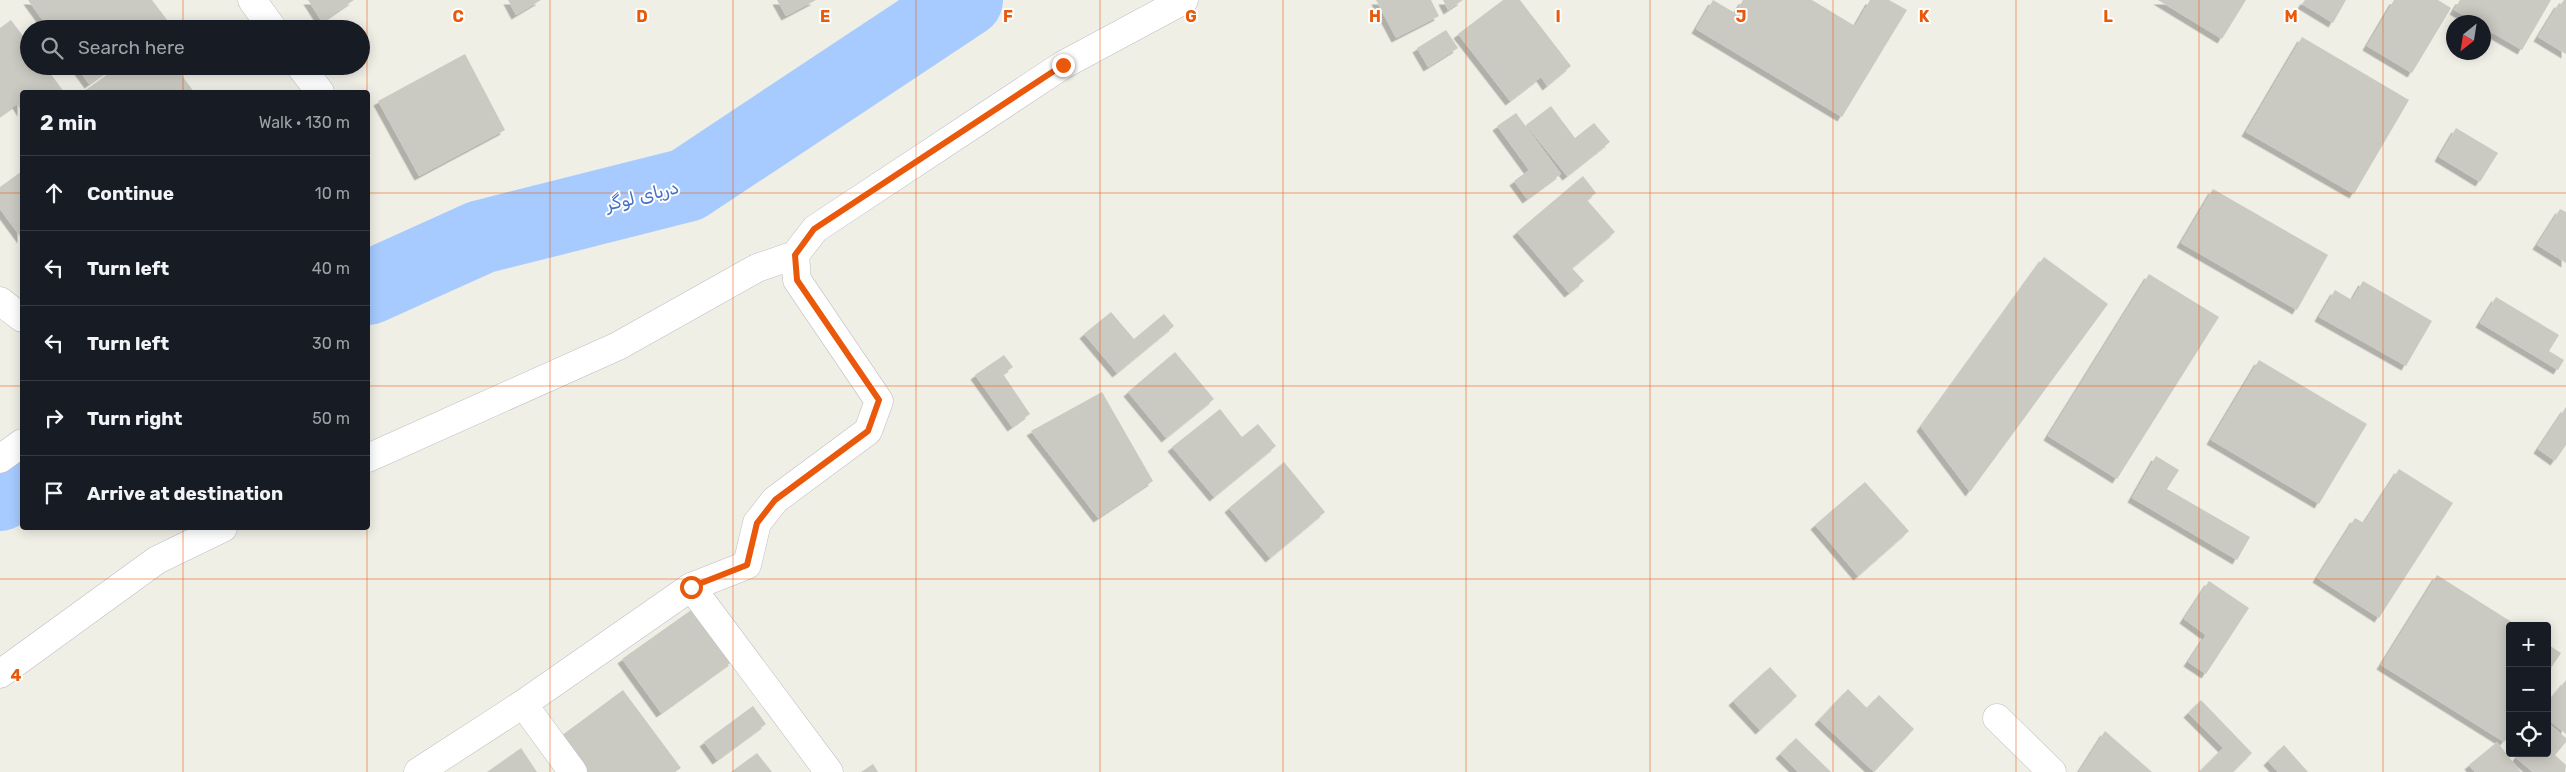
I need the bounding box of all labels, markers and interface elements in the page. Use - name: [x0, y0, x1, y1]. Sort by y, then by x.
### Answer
- text: C: [452, 7, 464, 26]
- text: D: [636, 7, 648, 26]
- text: E: [820, 7, 830, 26]
- text: F: [1003, 7, 1013, 26]
- text: G: [1185, 7, 1197, 26]
- text: H: [1369, 7, 1381, 26]
- text: I: [1555, 7, 1561, 26]
- text: J: [1736, 7, 1746, 26]
- text: K: [1919, 7, 1930, 26]
- text: L: [2103, 7, 2113, 26]
- text: M: [2284, 7, 2298, 26]
- north arrow: [2446, 15, 2491, 60]
- search box: [20, 20, 370, 75]
- icon: search: [38, 34, 66, 62]
- text: Search here: [78, 36, 185, 59]
- route end: [1052, 54, 1075, 77]
- text: 2 min: [40, 110, 97, 135]
- text: Walk · 130 m: [259, 113, 350, 132]
- water label: دریای لوگر: [602, 176, 681, 216]
- icon: ahead: [40, 179, 68, 207]
- text: Continue: [87, 182, 174, 205]
- text: 10 m: [315, 184, 350, 203]
- icon: left: [40, 254, 68, 282]
- text: Turn left: [87, 257, 169, 280]
- text: 40 m: [312, 259, 350, 278]
- icon: left: [40, 329, 68, 357]
- text: Turn left: [87, 332, 169, 355]
- text: 30 m: [312, 334, 350, 353]
- icon: right: [40, 404, 68, 432]
- text: Turn right: [87, 407, 182, 430]
- text: 50 m: [312, 409, 350, 428]
- icon: arrive: [40, 479, 68, 507]
- text: Arrive at destination: [87, 482, 283, 505]
- route start: [680, 576, 703, 599]
- map controls: [2506, 622, 2551, 757]
- button: +: [2506, 622, 2551, 667]
- text: 4: [11, 666, 22, 685]
- button: −: [2506, 667, 2551, 712]
- button: locate: [2506, 712, 2551, 757]

